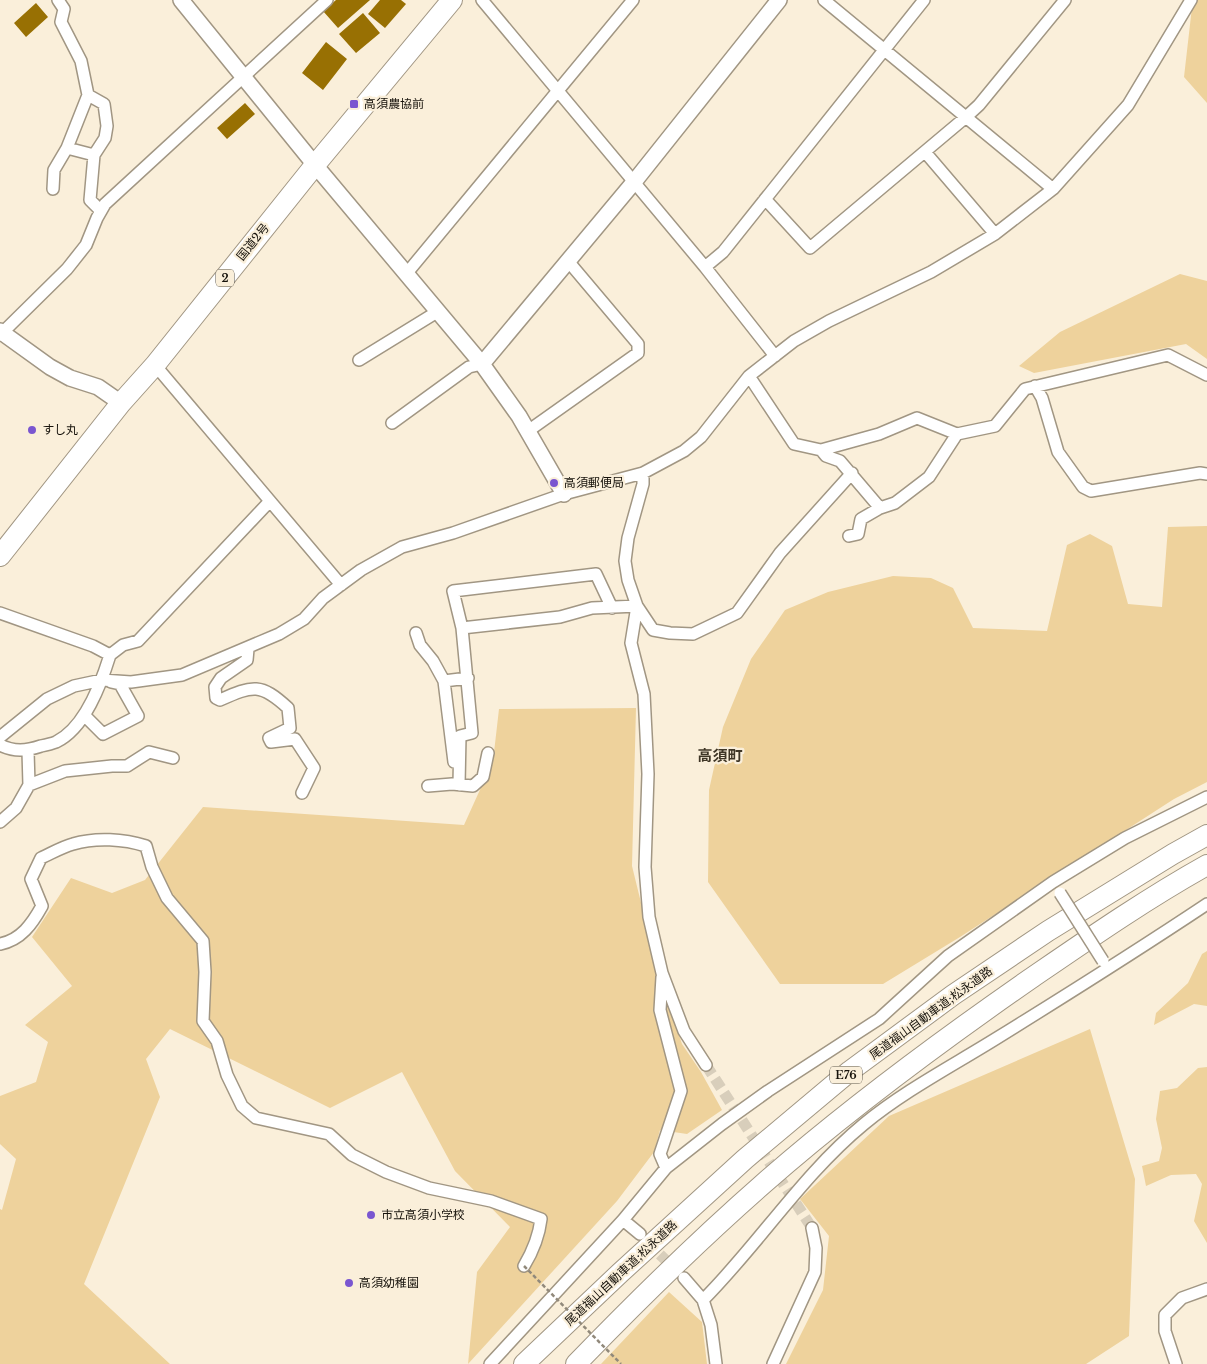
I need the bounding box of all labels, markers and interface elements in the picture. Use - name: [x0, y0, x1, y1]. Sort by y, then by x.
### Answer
- place label: 高須農協前: [364, 96, 424, 111]
- marker: 高須農協前: [348, 98, 360, 110]
- street label: 国道2号: [233, 220, 272, 263]
- road number: 2: [216, 270, 234, 286]
- place label: すし丸: [42, 422, 78, 437]
- marker: すし丸: [26, 424, 38, 436]
- place label: 高須郵便局: [564, 475, 624, 490]
- marker: 高須郵便局: [548, 477, 560, 489]
- district label: 高須町: [697, 746, 743, 765]
- street label: 尾道福山自動車道;松永道路: [867, 963, 995, 1062]
- road number: E76: [830, 1066, 862, 1084]
- place label: 市立高須小学校: [381, 1207, 465, 1222]
- marker: 市立高須小学校: [365, 1209, 377, 1221]
- street label: 尾道福山自動車道;松永道路: [562, 1217, 680, 1328]
- place label: 高須幼稚園: [359, 1275, 419, 1290]
- marker: 高須幼稚園: [343, 1277, 355, 1289]

